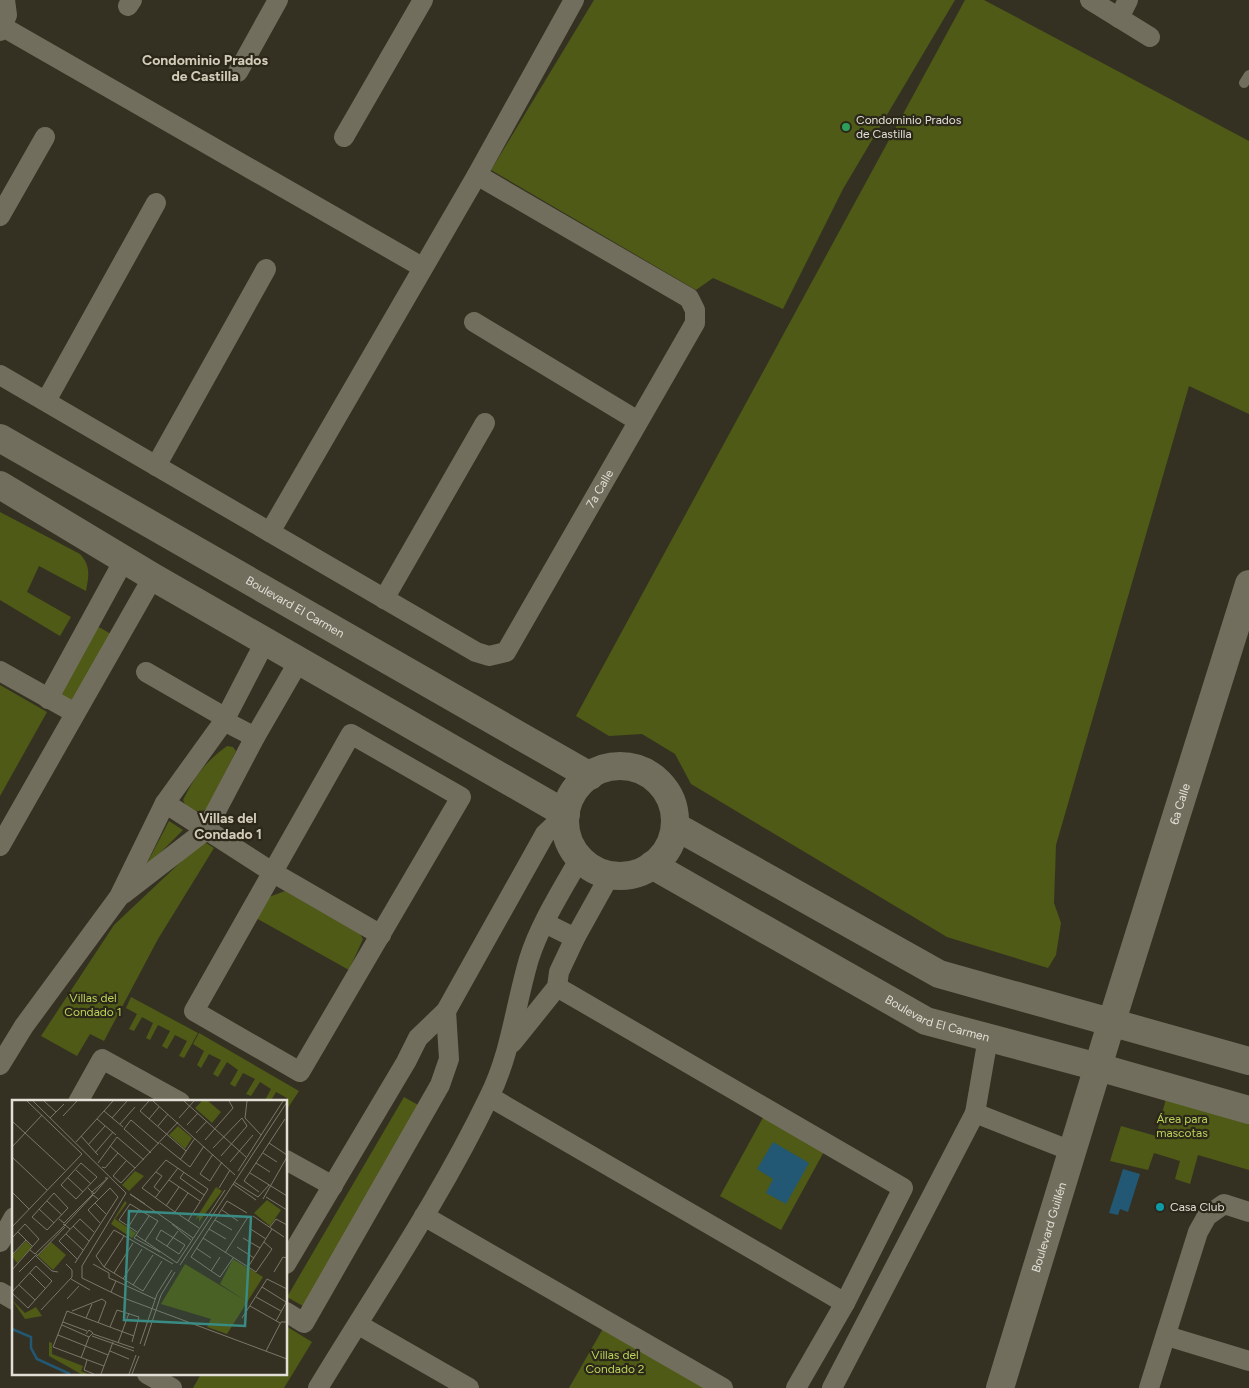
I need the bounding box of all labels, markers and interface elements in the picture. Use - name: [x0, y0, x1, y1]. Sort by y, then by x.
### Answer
- district label: Condominio Prados de Castilla: [142, 52, 268, 85]
- place label: Condominio Prados de Castilla: [856, 113, 962, 141]
- marker: Condominio Prados de Castilla: [840, 121, 852, 133]
- street label: 7a Calle: [583, 467, 617, 511]
- street label: Boulevard El Carmen: [243, 573, 347, 641]
- street label: 6a Calle: [1167, 781, 1193, 826]
- district label: Villas del Condado 1: [194, 810, 262, 843]
- park label: Villas del Condado 1: [64, 991, 122, 1019]
- street label: Boulevard El Carmen: [883, 992, 991, 1045]
- inset map: [12, 1100, 288, 1376]
- park label: Área para mascotas: [1156, 1112, 1208, 1140]
- street label: Boulevard Guillén: [1029, 1180, 1069, 1274]
- place label: Casa Club: [1170, 1200, 1224, 1214]
- marker: Casa Club: [1154, 1201, 1166, 1213]
- park label: Villas del Condado 2: [585, 1348, 645, 1376]

